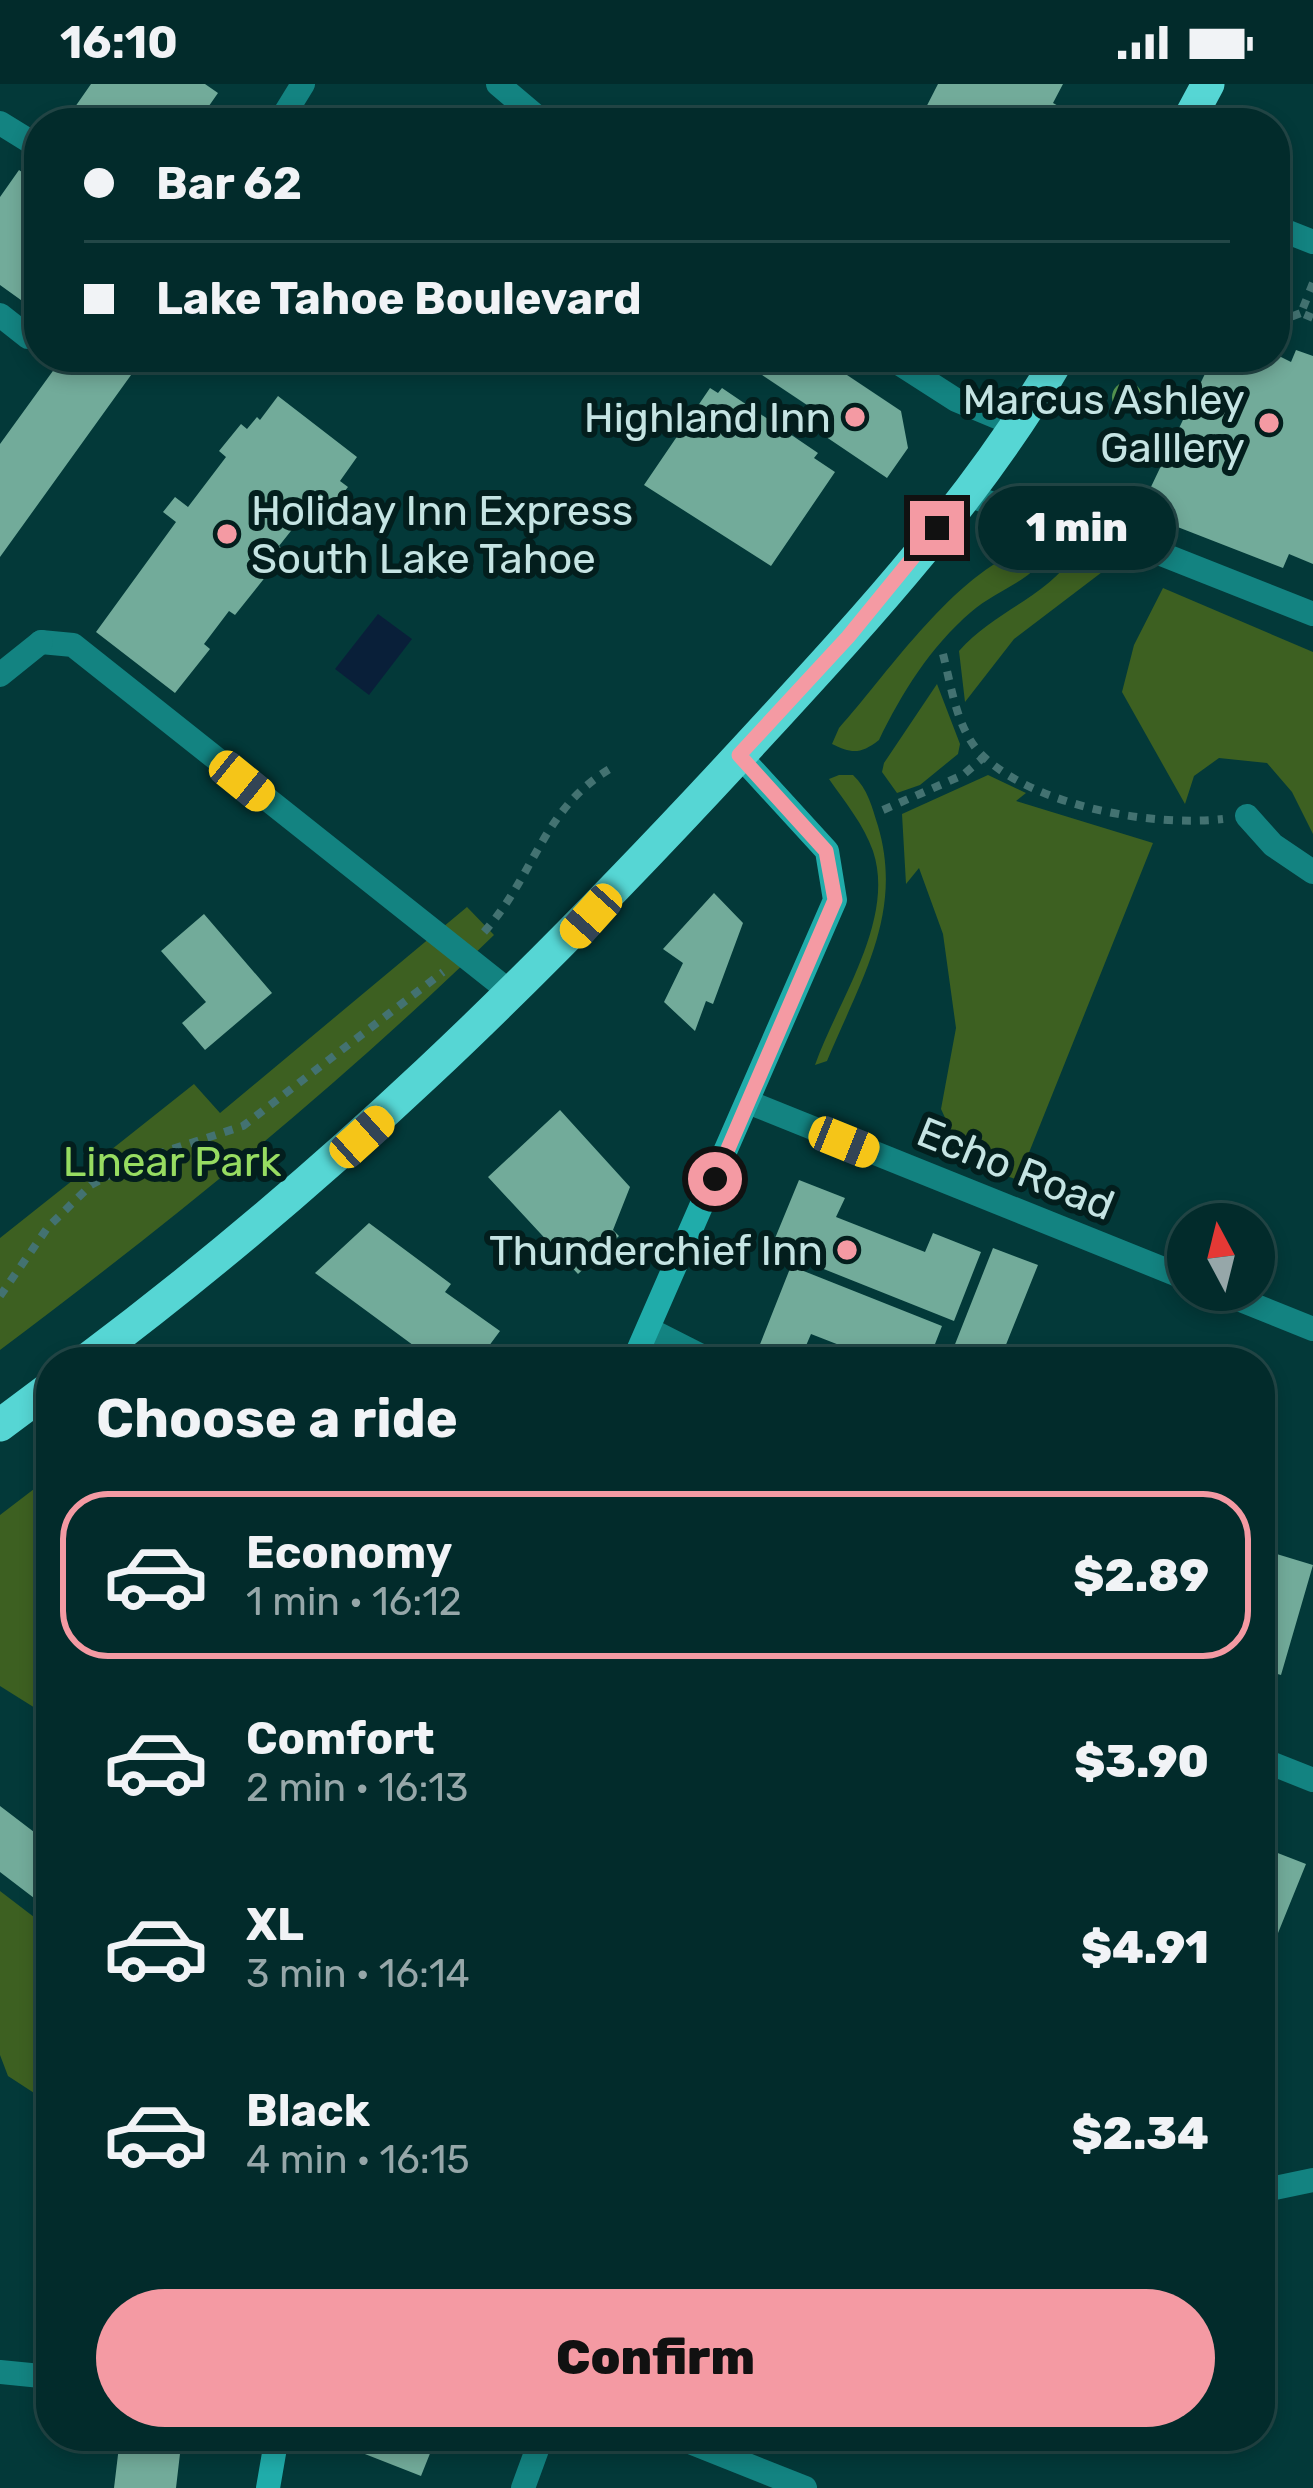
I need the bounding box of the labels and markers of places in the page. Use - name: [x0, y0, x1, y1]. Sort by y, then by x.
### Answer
- place label: Marcus Ashley Galllery: [963, 375, 1245, 473]
- place label: Highland Inn: [584, 393, 831, 443]
- marker: Highland Inn: [842, 404, 868, 430]
- marker: Marcus Ashley Galllery: [1256, 410, 1282, 436]
- place label: Holiday Inn Express South Lake Tahoe: [251, 486, 633, 584]
- marker: Holiday Inn Express South Lake Tahoe: [214, 521, 240, 547]
- place label: Thunderchief Inn: [489, 1226, 823, 1276]
- marker: Thunderchief Inn: [834, 1237, 860, 1263]

